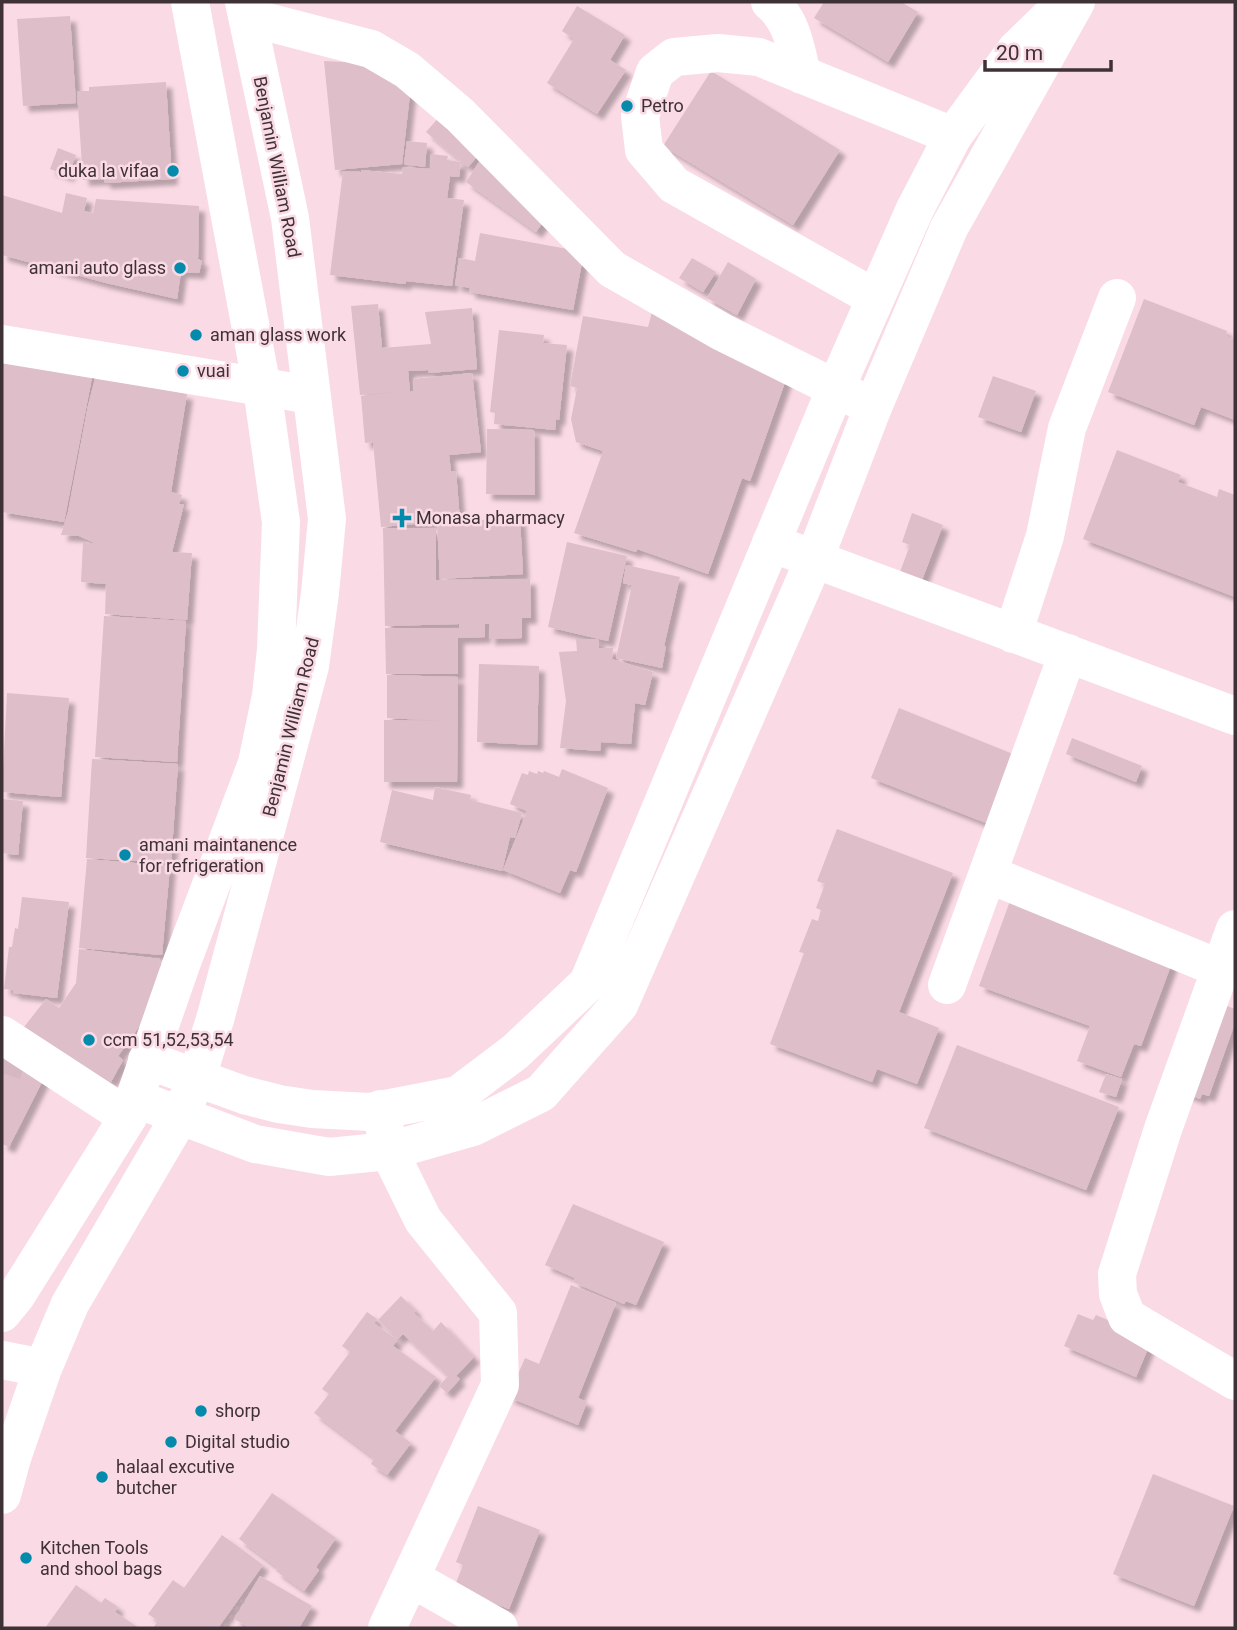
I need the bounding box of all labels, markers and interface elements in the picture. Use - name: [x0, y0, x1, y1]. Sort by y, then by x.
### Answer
- scale bar: [985, 28, 1111, 72]
- text: 20 m: [996, 41, 1043, 65]
- street label: Benjamin William Road: [250, 74, 305, 259]
- place label: Petro: [641, 95, 684, 116]
- marker: Petro: [619, 98, 635, 114]
- place label: duka la vifaa: [58, 160, 159, 181]
- marker: duka la vifaa: [165, 163, 181, 179]
- place label: amani auto glass: [29, 257, 166, 278]
- marker: amani auto glass: [172, 260, 188, 276]
- place label: aman glass work: [210, 324, 347, 345]
- marker: aman glass work: [188, 327, 204, 343]
- place label: vuai: [197, 360, 230, 381]
- marker: vuai: [175, 363, 191, 379]
- place label: Monasa pharmacy: [416, 507, 565, 528]
- marker: Monasa pharmacy: [394, 510, 410, 526]
- street label: Benjamin William Road: [258, 635, 323, 819]
- place label: amani maintanence for refrigeration: [139, 834, 297, 876]
- marker: amani maintanence for refrigeration: [117, 847, 133, 863]
- place label: ccm 51,52,53,54: [103, 1029, 234, 1050]
- marker: ccm 51,52,53,54: [81, 1032, 97, 1048]
- place label: shorp: [215, 1400, 261, 1421]
- marker: shorp: [193, 1403, 209, 1419]
- place label: Digital studio: [185, 1431, 290, 1452]
- marker: Digital studio: [163, 1434, 179, 1450]
- place label: halaal excutive butcher: [116, 1456, 235, 1498]
- marker: halaal excutive butcher: [94, 1469, 110, 1485]
- place label: Kitchen Tools and shool bags: [40, 1537, 162, 1579]
- marker: Kitchen Tools and shool bags: [18, 1550, 34, 1566]

